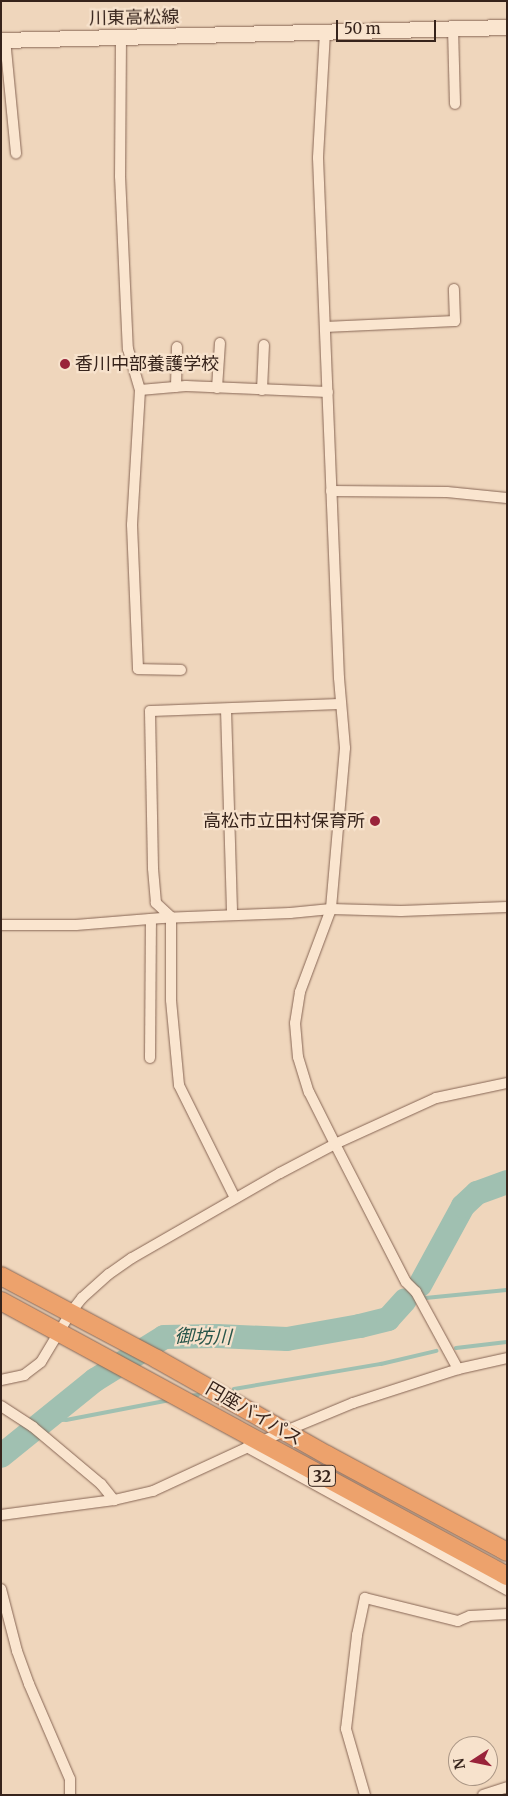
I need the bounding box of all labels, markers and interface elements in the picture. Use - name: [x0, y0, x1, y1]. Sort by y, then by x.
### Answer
- street label: 川東高松線: [89, 6, 179, 30]
- scale bar: [338, 10, 438, 42]
- text: 50 m: [344, 19, 381, 38]
- place label: 香川中部養護学校: [75, 353, 219, 375]
- marker: 香川中部養護学校: [59, 358, 71, 370]
- place label: 高松市立田村保育所: [203, 810, 365, 832]
- marker: 高松市立田村保育所: [369, 815, 381, 827]
- water label: 御坊川: [174, 1325, 232, 1349]
- street label: 円座バイパス: [202, 1378, 306, 1450]
- road number: 32: [307, 1462, 337, 1490]
- north arrow: [448, 1736, 498, 1786]
- text: N: [449, 1757, 469, 1771]

